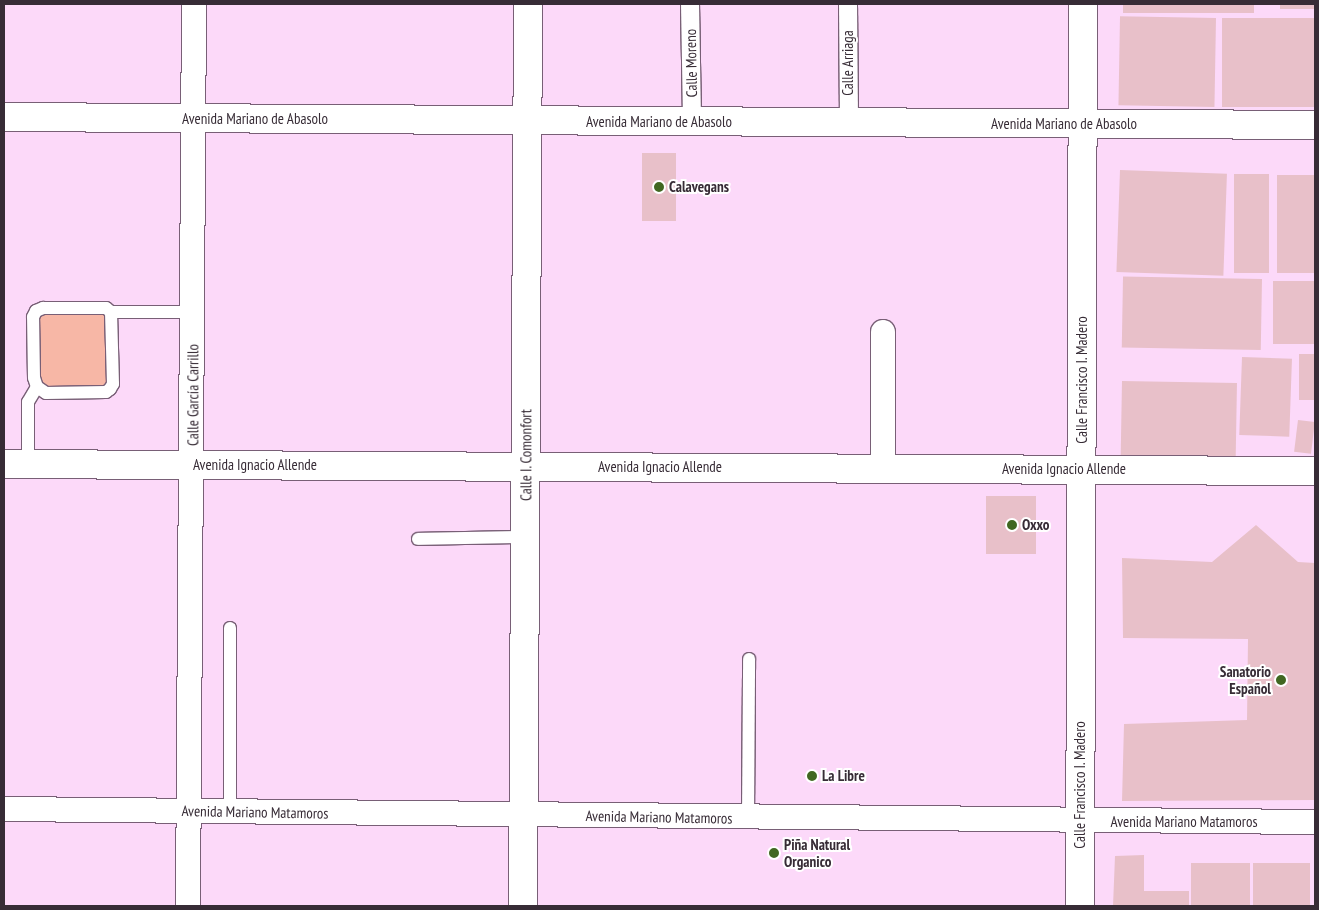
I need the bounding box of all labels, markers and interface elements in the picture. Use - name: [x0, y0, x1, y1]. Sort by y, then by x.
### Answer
- street label: Calle Moreno: [681, 29, 701, 97]
- street label: Calle Arriaga: [839, 30, 857, 96]
- street label: Avenida Mariano de Abasolo: [182, 110, 328, 128]
- street label: Avenida Mariano de Abasolo: [586, 113, 732, 131]
- street label: Avenida Mariano de Abasolo: [991, 115, 1137, 133]
- place label: Calavegans: [669, 178, 729, 196]
- marker: Calavegans: [653, 181, 665, 193]
- street label: Calle Francisco I. Madero: [1073, 316, 1091, 444]
- street label: Calle García Carrillo: [184, 344, 202, 446]
- street label: Calle I. Comonfort: [517, 409, 535, 501]
- street label: Avenida Ignacio Allende: [193, 456, 317, 474]
- street label: Avenida Ignacio Allende: [598, 458, 722, 476]
- street label: Avenida Ignacio Allende: [1002, 460, 1126, 478]
- place label: Oxxo: [1022, 516, 1049, 534]
- marker: Oxxo: [1006, 519, 1018, 531]
- place label: Sanatorio Español: [1220, 662, 1271, 697]
- marker: Sanatorio Español: [1275, 674, 1287, 686]
- street label: Calle Francisco I. Madero: [1071, 721, 1089, 849]
- place label: La Libre: [822, 767, 865, 785]
- marker: La Libre: [806, 770, 818, 782]
- street label: Avenida Mariano Matamoros: [181, 802, 329, 822]
- street label: Avenida Mariano Matamoros: [585, 807, 733, 827]
- street label: Avenida Mariano Matamoros: [1111, 813, 1257, 831]
- place label: Piña Natural Organico: [784, 835, 850, 870]
- marker: Piña Natural Organico: [768, 847, 780, 859]

